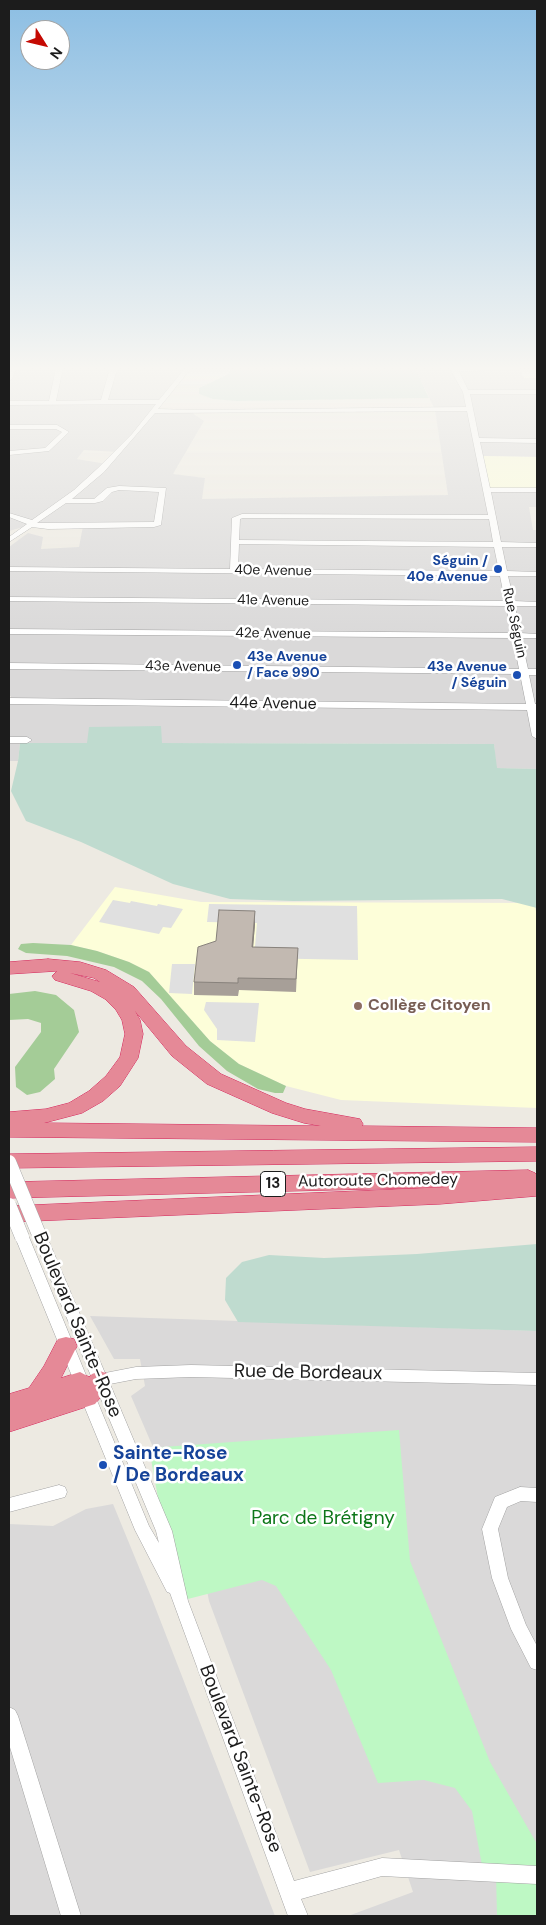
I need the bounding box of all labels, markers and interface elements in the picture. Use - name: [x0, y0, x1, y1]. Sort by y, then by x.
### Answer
- north arrow: [20, 20, 70, 70]
- text: N: [46, 44, 67, 63]
- place label: Séguin / 40e Avenue: [406, 553, 488, 586]
- street label: 40e Avenue: [234, 562, 312, 580]
- marker: Séguin / 40e Avenue: [492, 563, 504, 575]
- street label: Rue Séguin: [498, 586, 530, 660]
- street label: 41e Avenue: [237, 592, 309, 610]
- street label: 42e Avenue: [235, 625, 311, 643]
- place label: 43e Avenue / Face 990: [247, 649, 327, 682]
- street label: 43e Avenue: [145, 658, 221, 676]
- marker: 43e Avenue / Face 990: [231, 659, 243, 671]
- place label: 43e Avenue / Séguin: [427, 659, 507, 692]
- marker: 43e Avenue / Séguin: [511, 669, 523, 681]
- street label: 44e Avenue: [229, 694, 317, 714]
- place label: Collège Citoyen: [368, 996, 491, 1016]
- marker: Collège Citoyen: [352, 1000, 364, 1012]
- street label: Autoroute Chomedey: [298, 1170, 458, 1192]
- road number: 13: [260, 1172, 286, 1196]
- street label: Boulevard Sainte-Rose: [28, 1229, 126, 1421]
- street label: Rue de Bordeaux: [234, 1360, 382, 1386]
- place label: Sainte-Rose / De Bordeaux: [113, 1443, 244, 1487]
- marker: Sainte-Rose / De Bordeaux: [97, 1459, 109, 1471]
- park label: Parc de Brétigny: [251, 1508, 395, 1530]
- street label: Boulevard Sainte-Rose: [194, 1662, 286, 1856]

